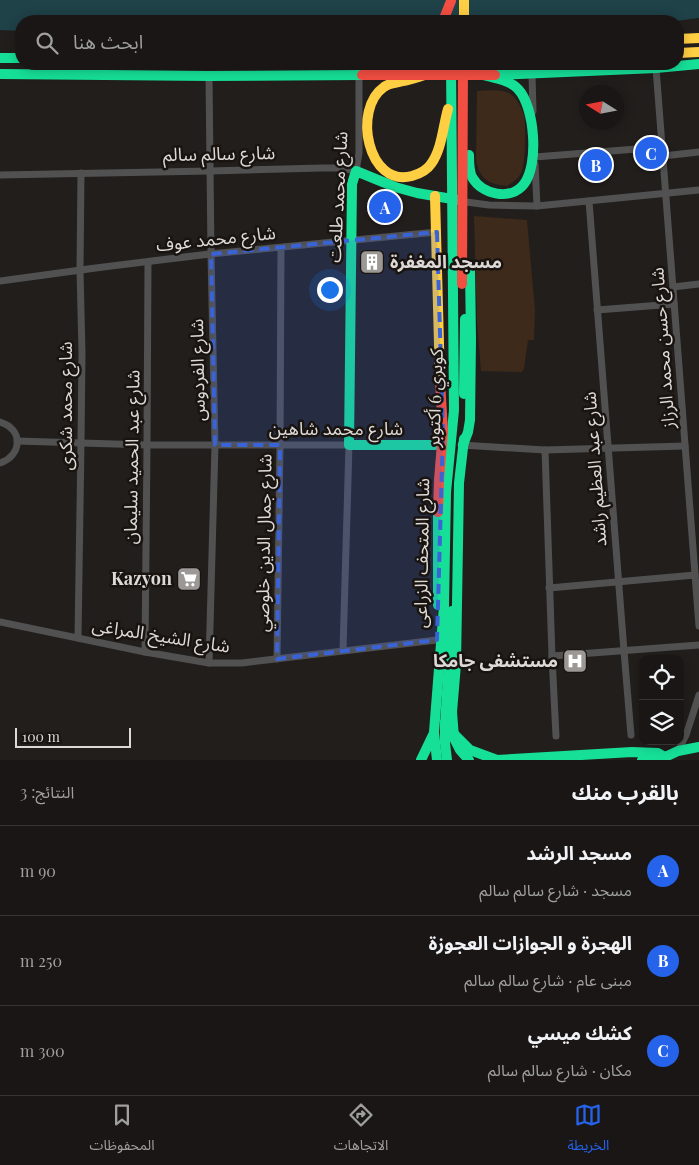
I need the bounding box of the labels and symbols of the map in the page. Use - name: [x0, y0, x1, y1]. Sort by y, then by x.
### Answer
- north arrow: [579, 85, 624, 130]
- street label: شارع محمد طلعت: [322, 131, 355, 263]
- pin: C: [635, 134, 667, 172]
- street label: شارع سالم سالم: [163, 140, 275, 169]
- pin: B: [580, 146, 612, 184]
- pin: A: [369, 188, 401, 226]
- street label: شارع محمد عوف: [155, 220, 277, 259]
- building icon: مسجد المغفرة: [359, 249, 385, 275]
- place label: مسجد المغفرة: [390, 249, 502, 273]
- street label: شارع حسن محمد الرزاز: [644, 266, 683, 431]
- your location: [317, 277, 343, 303]
- street label: شارع الفردوس: [184, 319, 213, 421]
- street label: شارع محمد شكرى: [53, 341, 80, 471]
- street label: كوبري 6 أكتوبر: [420, 348, 450, 449]
- street label: شارع عبد الحميد سليمان: [117, 369, 148, 545]
- street label: شارع عبد العظيم راشد: [577, 391, 614, 547]
- street label: شارع محمد شاهين: [269, 416, 403, 443]
- street label: شارع جمال الدين خلوصي: [249, 454, 280, 632]
- street label: شارع المتحف الزراعى: [408, 478, 437, 628]
- place label: Kazyon: [111, 566, 172, 590]
- supermarket icon: Kazyon: [176, 566, 202, 592]
- street label: شارع الشيخ المراغى: [90, 612, 232, 661]
- place label: مستشفى جامكا: [433, 648, 558, 672]
- hospital icon: مستشفى جامكا: [562, 648, 588, 674]
- scale bar: [15, 725, 131, 748]

